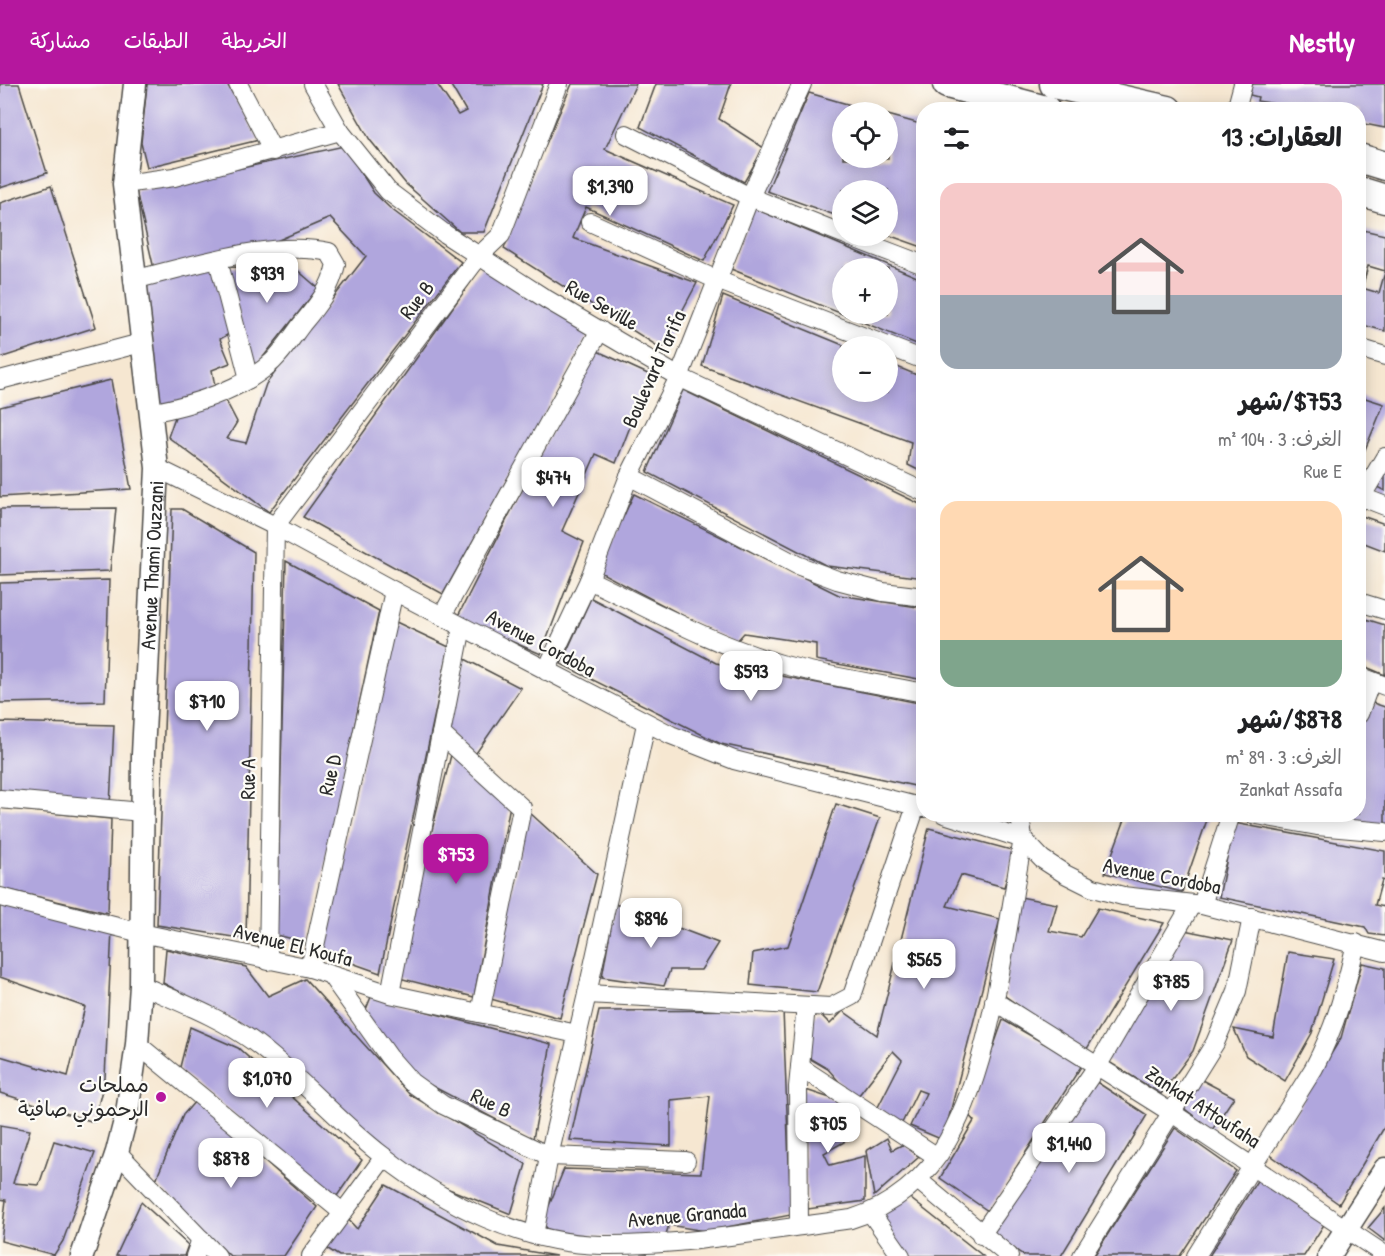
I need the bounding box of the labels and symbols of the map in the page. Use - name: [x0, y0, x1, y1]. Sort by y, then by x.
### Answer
- pin: $1,390: [561, 166, 659, 217]
- pin: $939: [231, 253, 303, 304]
- street label: Rue Seville: [561, 272, 644, 337]
- street label: Rue B: [392, 274, 441, 325]
- street label: Boulevard Tarifa: [615, 305, 692, 432]
- pin: $474: [517, 457, 589, 508]
- street label: Avenue Thami Ouzzani: [133, 480, 170, 650]
- street label: Avenue Cordoba: [482, 602, 601, 683]
- pin: $593: [715, 651, 787, 702]
- pin: $710: [171, 681, 243, 732]
- street label: Rue D: [311, 752, 348, 798]
- street label: Rue A: [233, 758, 262, 800]
- pin: $753: [420, 834, 492, 885]
- street label: Avenue Cordoba: [1101, 850, 1224, 901]
- pin: $896: [615, 898, 687, 949]
- street label: Avenue El Koufa: [231, 916, 356, 973]
- pin: $565: [888, 939, 960, 990]
- pin: $785: [1135, 961, 1207, 1012]
- pin: $1,070: [218, 1058, 316, 1109]
- street label: Zankat Attoufaha: [1140, 1059, 1266, 1155]
- place label: مملحات الرحموني صافية: [18, 1070, 149, 1128]
- street label: Rue B: [466, 1080, 516, 1125]
- marker: مملحات الرحموني صافية: [154, 1090, 168, 1104]
- pin: $705: [792, 1103, 864, 1154]
- pin: $1,440: [1020, 1123, 1118, 1174]
- pin: $878: [195, 1138, 267, 1189]
- street label: Avenue Granada: [627, 1195, 747, 1234]

